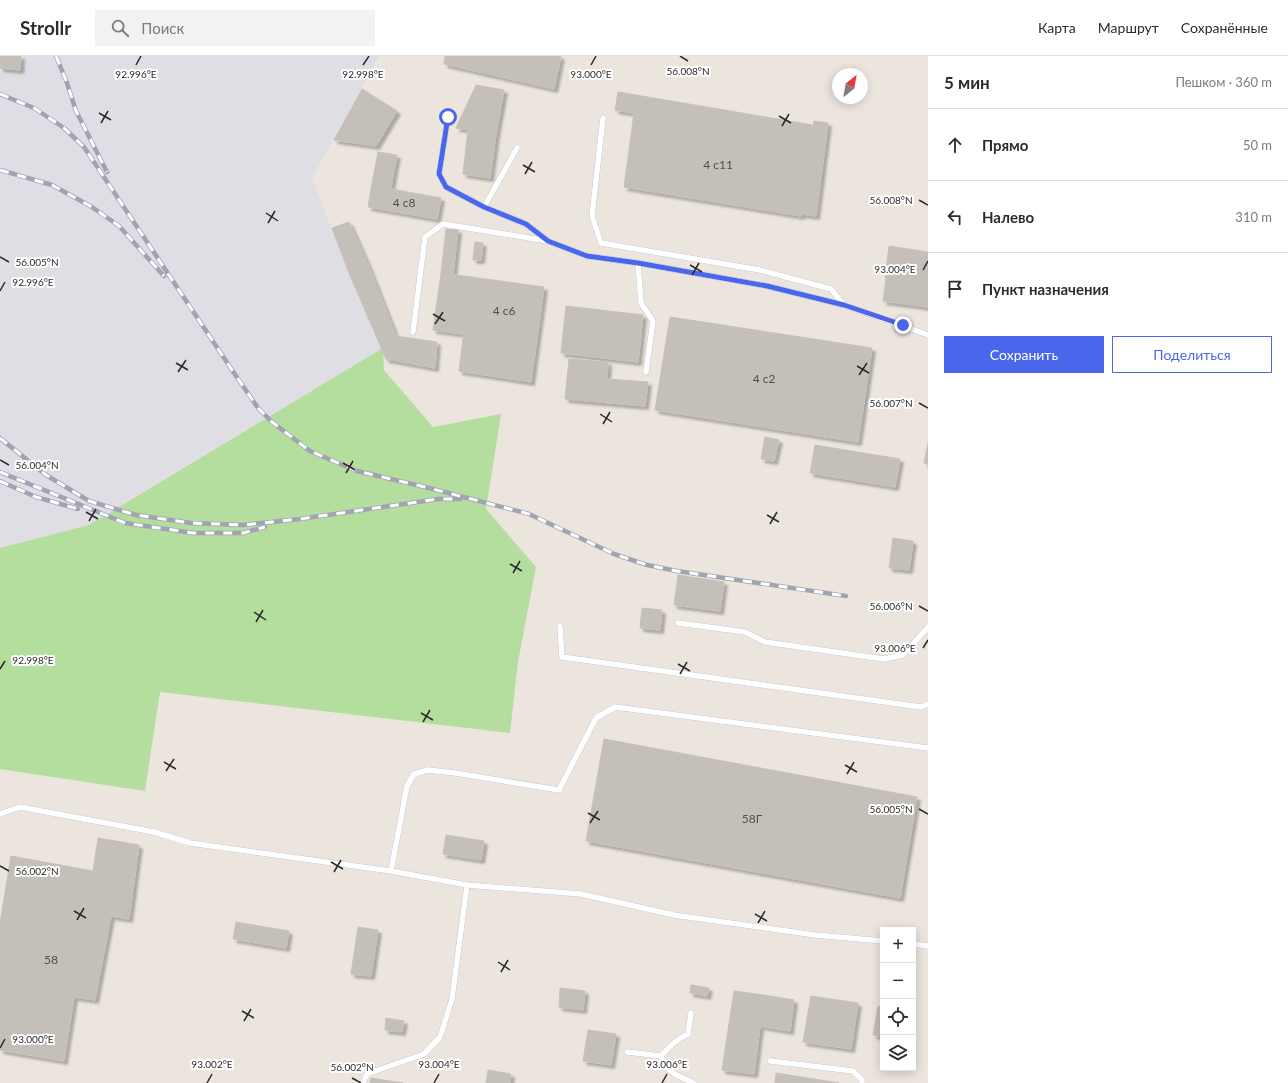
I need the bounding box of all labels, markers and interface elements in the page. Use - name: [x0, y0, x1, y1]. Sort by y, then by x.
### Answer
- search box: [95, 10, 375, 46]
- text: Strollr: [20, 16, 71, 39]
- icon: search: [109, 17, 131, 39]
- text: Поиск: [141, 19, 184, 37]
- text: Карта: [1038, 19, 1076, 36]
- text: Маршрут: [1098, 19, 1159, 36]
- text: Сохранённые: [1181, 19, 1268, 36]
- text: 56.008°N: [666, 65, 710, 77]
- text: 92.996°E: [115, 68, 157, 80]
- text: 92.998°E: [342, 68, 384, 80]
- text: 93.000°E: [570, 68, 612, 80]
- north arrow: [832, 68, 868, 104]
- text: 5 мин: [944, 72, 990, 93]
- text: Пешком · 360 m: [1175, 74, 1272, 90]
- route start: [439, 108, 457, 126]
- icon: ahead: [944, 134, 966, 156]
- text: Прямо: [982, 136, 1028, 154]
- text: 50 m: [1243, 137, 1272, 153]
- house number: 4 с11: [703, 157, 733, 172]
- text: 56.008°N: [869, 194, 913, 206]
- house number: 4 с8: [393, 195, 415, 210]
- icon: left: [944, 206, 966, 228]
- text: Налево: [982, 208, 1034, 226]
- text: 310 m: [1235, 209, 1272, 225]
- text: 56.005°N: [15, 256, 59, 268]
- text: 93.004°E: [874, 263, 916, 275]
- text: 92.996°E: [12, 276, 54, 288]
- icon: arrive: [944, 278, 966, 300]
- text: Пункт назначения: [982, 280, 1109, 298]
- house number: 4 с6: [493, 303, 515, 318]
- route end: [894, 316, 912, 334]
- button: Сохранить: [944, 336, 1104, 373]
- button: Поделиться: [1112, 336, 1272, 373]
- house number: 4 с2: [753, 371, 775, 386]
- text: 56.007°N: [869, 397, 913, 409]
- text: 56.004°N: [15, 459, 59, 471]
- text: 56.006°N: [869, 600, 913, 612]
- text: 93.006°E: [874, 642, 916, 654]
- text: 92.998°E: [12, 654, 54, 666]
- text: 56.005°N: [869, 803, 913, 815]
- house number: 58Г: [742, 811, 763, 826]
- text: 56.002°N: [15, 865, 59, 877]
- map controls: [880, 927, 916, 1071]
- button: +: [880, 927, 916, 963]
- house number: 58: [44, 952, 58, 967]
- button: −: [880, 963, 916, 999]
- button: locate: [880, 999, 916, 1035]
- text: 93.000°E: [12, 1033, 54, 1045]
- button: layers: [880, 1035, 916, 1071]
- text: 93.002°E: [191, 1058, 233, 1070]
- text: 93.004°E: [418, 1058, 460, 1070]
- text: 93.006°E: [646, 1058, 688, 1070]
- text: 56.002°N: [330, 1061, 374, 1073]

